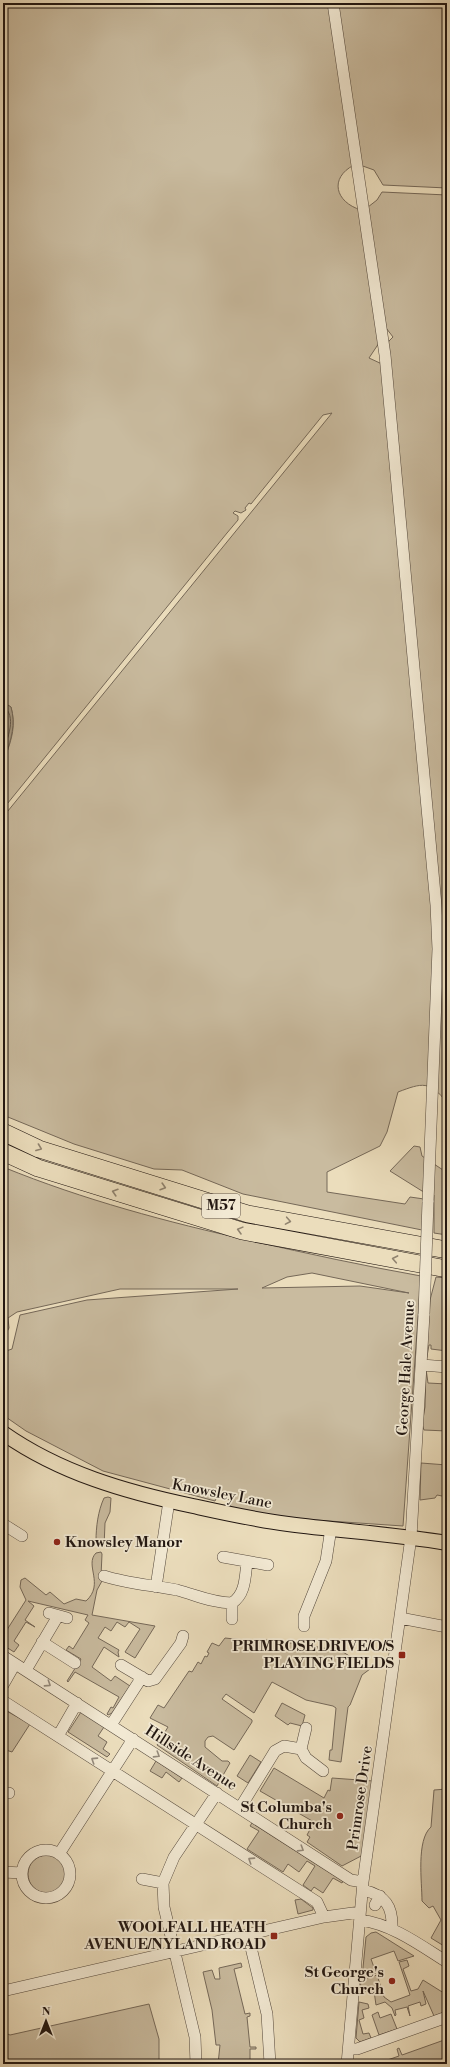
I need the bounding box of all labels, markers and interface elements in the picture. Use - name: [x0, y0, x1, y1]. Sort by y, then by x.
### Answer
- one-way arrow: [35, 1144, 42, 1152]
- one-way arrow: [159, 1182, 166, 1191]
- one-way arrow: [112, 1188, 119, 1197]
- road number: M57: [202, 1194, 240, 1218]
- one-way arrow: [285, 1216, 291, 1225]
- one-way arrow: [237, 1226, 244, 1235]
- one-way arrow: [392, 1256, 398, 1264]
- street label: George Hale Avenue: [393, 1300, 419, 1436]
- street label: Knowsley Lane: [170, 1475, 274, 1513]
- place label: Knowsley Manor: [65, 1533, 183, 1552]
- marker: Knowsley Manor: [52, 1537, 62, 1547]
- place label: PRIMROSE DRIVE/O/S PLAYING FIELDS: [232, 1637, 394, 1673]
- marker: PRIMROSE DRIVE/O/S PLAYING FIELDS: [397, 1650, 407, 1660]
- one-way arrow: [44, 1679, 51, 1687]
- street label: Hillside Avenue: [141, 1721, 241, 1795]
- street label: Primrose Drive: [343, 1745, 377, 1851]
- one-way arrow: [153, 1750, 160, 1757]
- one-way arrow: [92, 1758, 99, 1765]
- place label: St Columba's Church: [241, 1798, 333, 1834]
- marker: St Columba's Church: [335, 1811, 345, 1821]
- one-way arrow: [297, 1844, 304, 1851]
- one-way arrow: [248, 1857, 255, 1865]
- place label: WOOLFALL HEATH AVENUE/NYLAND ROAD: [83, 1918, 267, 1954]
- marker: WOOLFALL HEATH AVENUE/NYLAND ROAD: [269, 1931, 279, 1941]
- place label: St George's Church: [305, 1963, 385, 1999]
- marker: St George's Church: [387, 1976, 397, 1986]
- north arrow: [26, 2001, 66, 2041]
- text: N: [42, 2005, 51, 2019]

